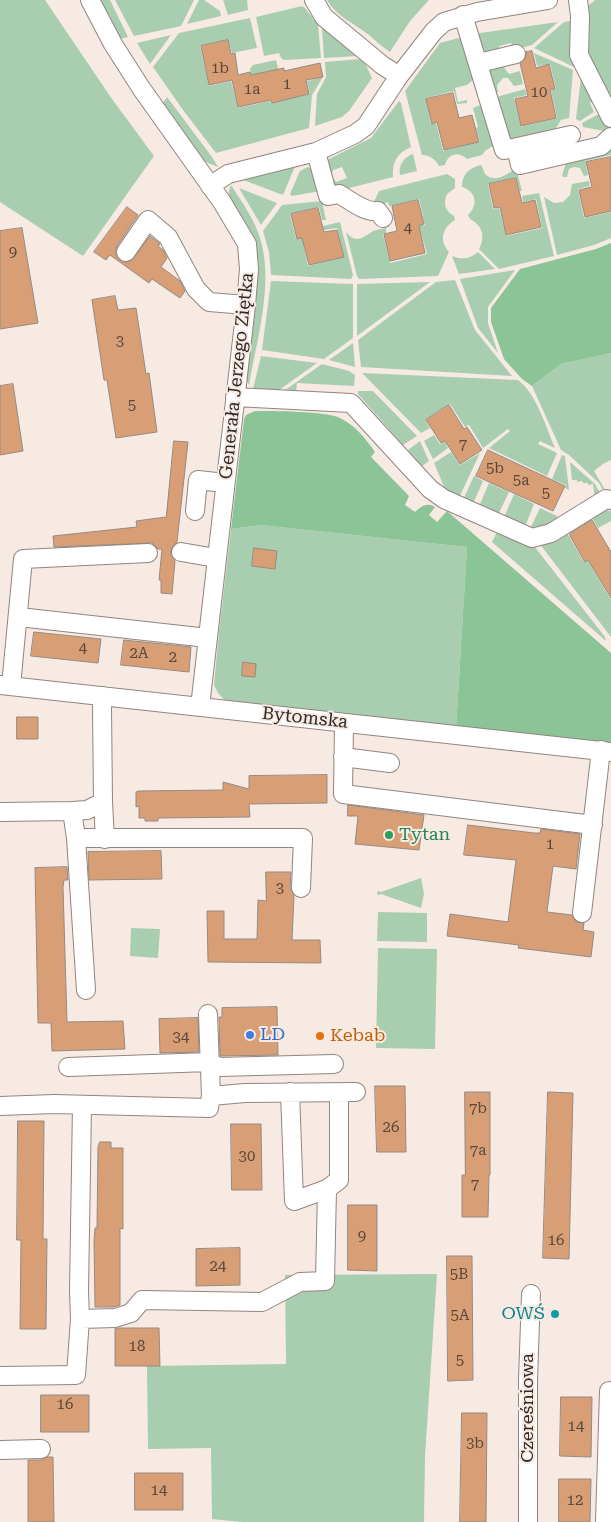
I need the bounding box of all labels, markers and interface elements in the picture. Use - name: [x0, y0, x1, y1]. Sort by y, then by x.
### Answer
- house number: 1b: [211, 60, 229, 78]
- house number: 1: [283, 76, 291, 94]
- house number: 1a: [244, 81, 260, 99]
- house number: 10: [531, 84, 547, 102]
- house number: 4: [404, 220, 412, 238]
- house number: 9: [9, 244, 17, 262]
- street label: Generała Jerzego Ziętka: [215, 272, 259, 480]
- house number: 3: [116, 333, 124, 351]
- house number: 5: [128, 397, 136, 415]
- house number: 7: [459, 436, 467, 454]
- house number: 5b: [486, 460, 504, 478]
- house number: 5a: [513, 472, 529, 490]
- house number: 5: [542, 485, 550, 503]
- house number: 4: [79, 640, 87, 658]
- house number: 2A: [130, 645, 148, 663]
- house number: 2: [169, 649, 177, 667]
- street label: Bytomska: [261, 703, 349, 733]
- place label: Tytan: [399, 824, 450, 846]
- marker: Tytan: [383, 829, 395, 841]
- house number: 1: [546, 836, 554, 854]
- house number: 3: [276, 880, 284, 898]
- place label: LD: [260, 1024, 285, 1046]
- place label: Kebab: [330, 1025, 385, 1047]
- house number: 34: [173, 1029, 189, 1047]
- marker: LD: [244, 1029, 256, 1041]
- marker: Kebab: [314, 1030, 326, 1042]
- house number: 7b: [469, 1100, 487, 1118]
- house number: 26: [383, 1119, 399, 1137]
- house number: 7a: [470, 1142, 486, 1160]
- house number: 30: [239, 1148, 255, 1166]
- house number: 7: [471, 1176, 479, 1194]
- house number: 9: [358, 1228, 366, 1246]
- house number: 16: [548, 1232, 564, 1250]
- house number: 24: [210, 1258, 226, 1276]
- house number: 5B: [450, 1266, 468, 1284]
- place label: OWŚ: [501, 1303, 545, 1325]
- house number: 5A: [451, 1307, 469, 1325]
- marker: OWŚ: [549, 1308, 561, 1320]
- house number: 18: [129, 1338, 145, 1356]
- house number: 5: [456, 1352, 464, 1370]
- street label: Czereśniowa: [517, 1353, 539, 1463]
- house number: 16: [57, 1396, 73, 1414]
- house number: 14: [568, 1418, 584, 1436]
- house number: 3b: [466, 1435, 484, 1453]
- house number: 14: [151, 1482, 167, 1500]
- house number: 12: [567, 1492, 583, 1510]

